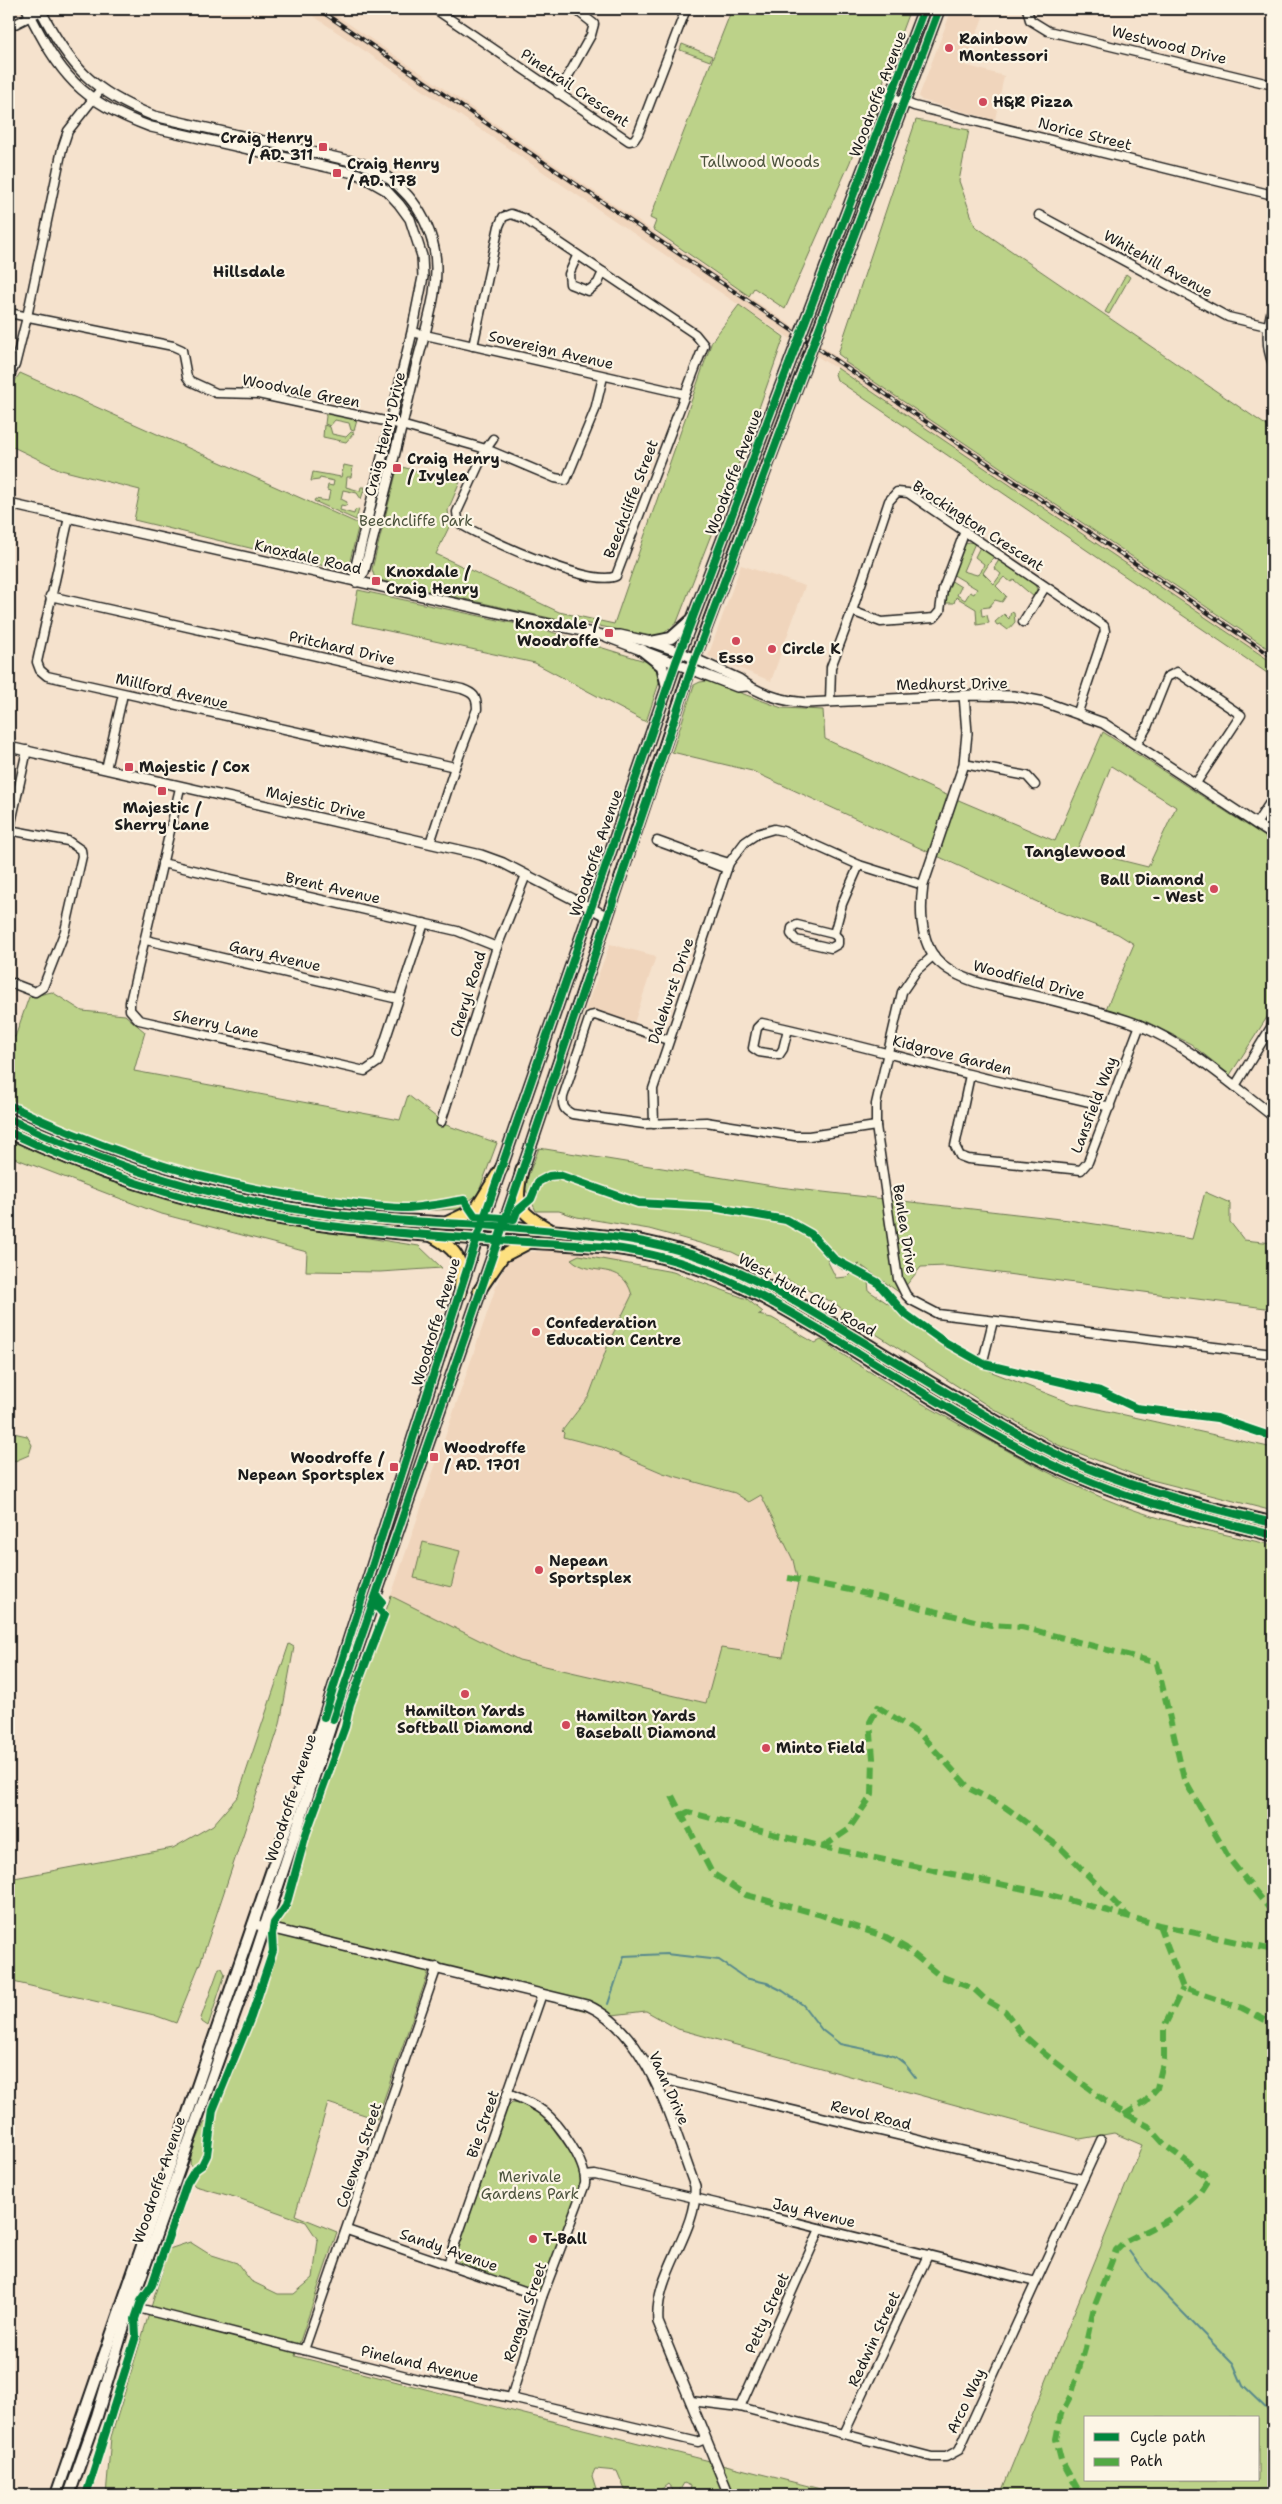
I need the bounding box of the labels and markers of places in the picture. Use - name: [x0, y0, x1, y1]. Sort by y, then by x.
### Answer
- place label: Rainbow Montessori: [959, 29, 1048, 66]
- marker: Rainbow Montessori: [943, 42, 955, 54]
- place label: H&R Pizza: [993, 92, 1073, 112]
- marker: H&R Pizza: [977, 96, 989, 108]
- place label: Craig Henry / AD. 311: [220, 128, 313, 165]
- marker: Craig Henry / AD. 311: [317, 141, 329, 153]
- place label: Craig Henry / AD. 178: [347, 154, 440, 191]
- marker: Craig Henry / AD. 178: [331, 167, 343, 179]
- place label: Craig Henry / Ivylea: [407, 449, 500, 486]
- marker: Craig Henry / Ivylea: [391, 462, 403, 474]
- place label: Knoxdale / Craig Henry: [386, 562, 479, 599]
- marker: Knoxdale / Craig Henry: [370, 575, 382, 587]
- place label: Knoxdale / Woodroffe: [515, 614, 601, 651]
- marker: Knoxdale / Woodroffe: [603, 627, 615, 639]
- marker: Esso: [730, 635, 742, 647]
- place label: Circle K: [782, 639, 841, 659]
- marker: Circle K: [766, 643, 778, 655]
- place label: Esso: [718, 648, 754, 668]
- place label: Majestic / Cox: [139, 757, 250, 777]
- marker: Majestic / Cox: [123, 761, 135, 773]
- marker: Majestic / Sherry Lane: [156, 785, 168, 797]
- place label: Majestic / Sherry Lane: [115, 798, 209, 835]
- place label: Ball Diamond - West: [1100, 870, 1204, 907]
- marker: Ball Diamond - West: [1208, 883, 1220, 895]
- place label: Confederation Education Centre: [546, 1313, 681, 1350]
- marker: Confederation Education Centre: [530, 1326, 542, 1338]
- place label: Woodroffe / AD. 1701: [444, 1438, 526, 1475]
- place label: Woodroffe / Nepean Sportsplex: [238, 1448, 386, 1485]
- marker: Woodroffe / AD. 1701: [428, 1451, 440, 1463]
- marker: Woodroffe / Nepean Sportsplex: [388, 1461, 400, 1473]
- place label: Nepean Sportsplex: [549, 1551, 632, 1588]
- marker: Nepean Sportsplex: [533, 1564, 545, 1576]
- marker: Hamilton Yards Softball Diamond: [459, 1688, 471, 1700]
- place label: Hamilton Yards Softball Diamond: [397, 1701, 533, 1738]
- place label: Hamilton Yards Baseball Diamond: [576, 1706, 716, 1743]
- marker: Hamilton Yards Baseball Diamond: [560, 1719, 572, 1731]
- place label: Minto Field: [776, 1738, 865, 1758]
- marker: Minto Field: [760, 1742, 772, 1754]
- place label: T-Ball: [543, 2229, 587, 2249]
- marker: T-Ball: [527, 2233, 539, 2245]

